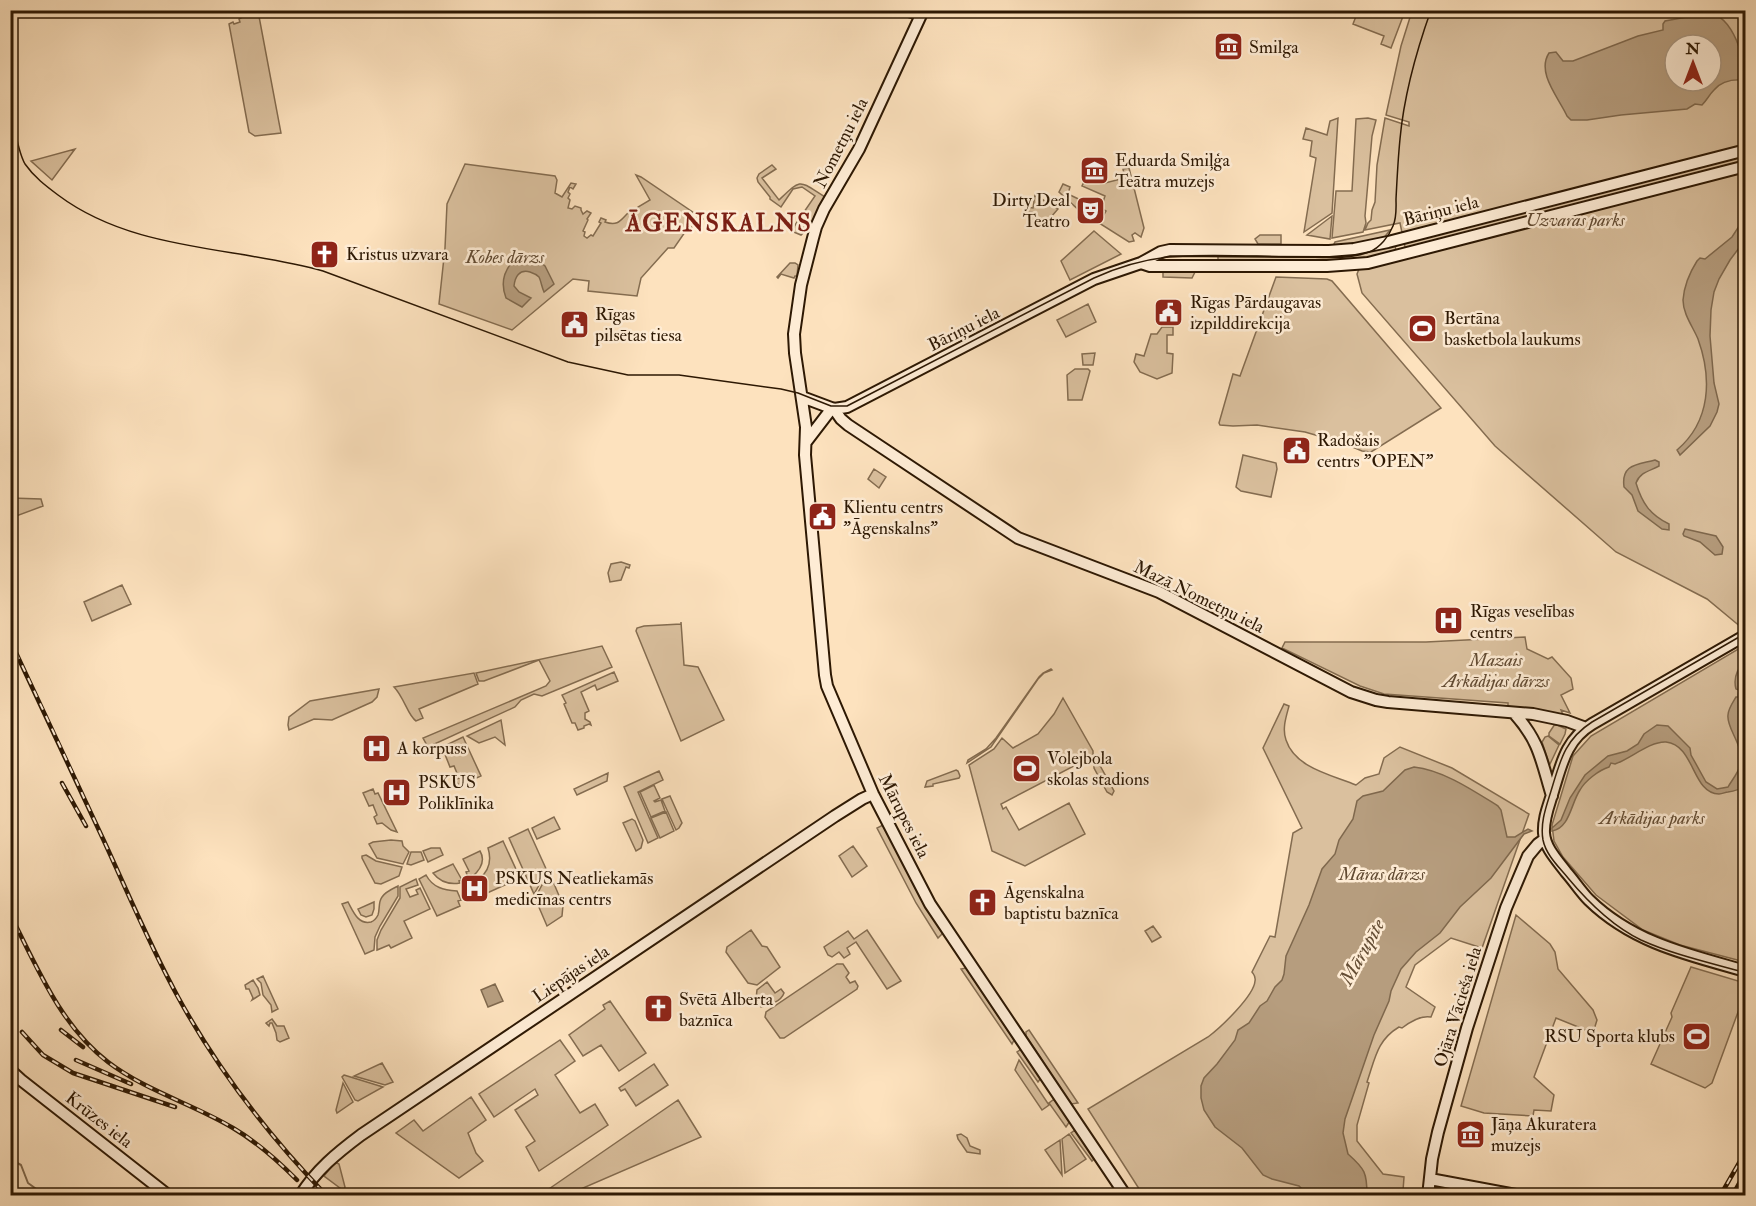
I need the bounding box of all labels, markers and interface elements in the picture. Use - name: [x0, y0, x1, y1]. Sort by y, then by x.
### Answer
- museum icon: Smilga: [1212, 31, 1244, 63]
- north arrow: [1663, 33, 1723, 93]
- place label: Smilga: [1249, 36, 1299, 59]
- text: N: [1685, 39, 1701, 59]
- street label: Nometņu iela: [808, 94, 874, 192]
- place label: Eduarda Smiļģa Teātra muzejs: [1115, 149, 1230, 193]
- museum icon: Eduarda Smiļģa Teātra muzejs: [1078, 154, 1110, 186]
- place label: Dirty Deal Teatro: [992, 189, 1070, 233]
- street label: Bāriņu iela: [1401, 190, 1482, 231]
- theatre icon: Dirty Deal Teatro: [1075, 194, 1107, 226]
- district label: ĀGENSKALNS: [625, 208, 812, 239]
- park label: Uzvaras parks: [1525, 209, 1626, 232]
- church icon: Kristus uzvara: [309, 238, 341, 270]
- place label: Kristus uzvara: [346, 243, 449, 266]
- park label: Kobes dārzs: [465, 246, 545, 269]
- place label: Rīgas Pārdaugavas izpilddirekcija: [1190, 291, 1321, 335]
- public building icon: Rīgas Pārdaugavas izpilddirekcija: [1153, 296, 1185, 328]
- street label: Bāriņu iela: [924, 301, 1004, 357]
- place label: Rīgas pilsētas tiesa: [594, 303, 683, 347]
- place label: Bertāna basketbola laukums: [1444, 307, 1581, 351]
- public building icon: Rīgas pilsētas tiesa: [558, 308, 590, 340]
- sports icon: Bertāna basketbola laukums: [1407, 312, 1439, 344]
- place label: Radošais centrs "OPEN": [1317, 429, 1433, 473]
- public building icon: Radošais centrs "OPEN": [1280, 434, 1312, 466]
- place label: Klientu centrs "Āgenskalns": [843, 496, 943, 540]
- public building icon: Klientu centrs "Āgenskalns": [806, 501, 838, 533]
- street label: Mazā Nometņu iela: [1130, 555, 1269, 639]
- place label: Rīgas veselības centrs: [1470, 600, 1574, 644]
- hospital icon: Rīgas veselības centrs: [1433, 605, 1465, 637]
- park label: Mazais Arkādijas dārzs: [1440, 649, 1551, 693]
- hospital icon: A korpuss: [360, 732, 392, 764]
- place label: A korpuss: [396, 737, 467, 760]
- place label: Volejbola skolas stadions: [1047, 747, 1149, 791]
- sports icon: Volejbola skolas stadions: [1010, 752, 1042, 784]
- street label: Mārupes iela: [873, 770, 935, 863]
- place label: PSKUS Poliklīnika: [418, 771, 495, 815]
- hospital icon: PSKUS Poliklīnika: [381, 776, 413, 808]
- park label: Arkādijas parks: [1597, 807, 1706, 830]
- park label: Māras dārzs: [1338, 863, 1426, 886]
- place label: PSKUS Neatliekamās medicīnas centrs: [495, 867, 653, 911]
- hospital icon: PSKUS Neatliekamās medicīnas centrs: [458, 872, 490, 904]
- place label: Āgenskalna baptistu baznīca: [1003, 881, 1119, 925]
- church icon: Āgenskalna baptistu baznīca: [967, 886, 999, 918]
- water label: Mārupīte: [1333, 914, 1391, 990]
- street label: Liepājas iela: [528, 940, 614, 1008]
- street label: Ojāra Vācieša iela: [1429, 943, 1487, 1070]
- place label: Svētā Alberta baznīca: [679, 988, 774, 1032]
- church icon: Svētā Alberta baznīca: [642, 993, 674, 1025]
- sports icon: RSU Sporta klubs: [1680, 1020, 1712, 1052]
- place label: RSU Sporta klubs: [1544, 1025, 1675, 1048]
- street label: Krūzes iela: [61, 1087, 138, 1154]
- place label: Jāņa Akuratera muzejs: [1490, 1113, 1597, 1157]
- museum icon: Jāņa Akuratera muzejs: [1454, 1118, 1486, 1150]

